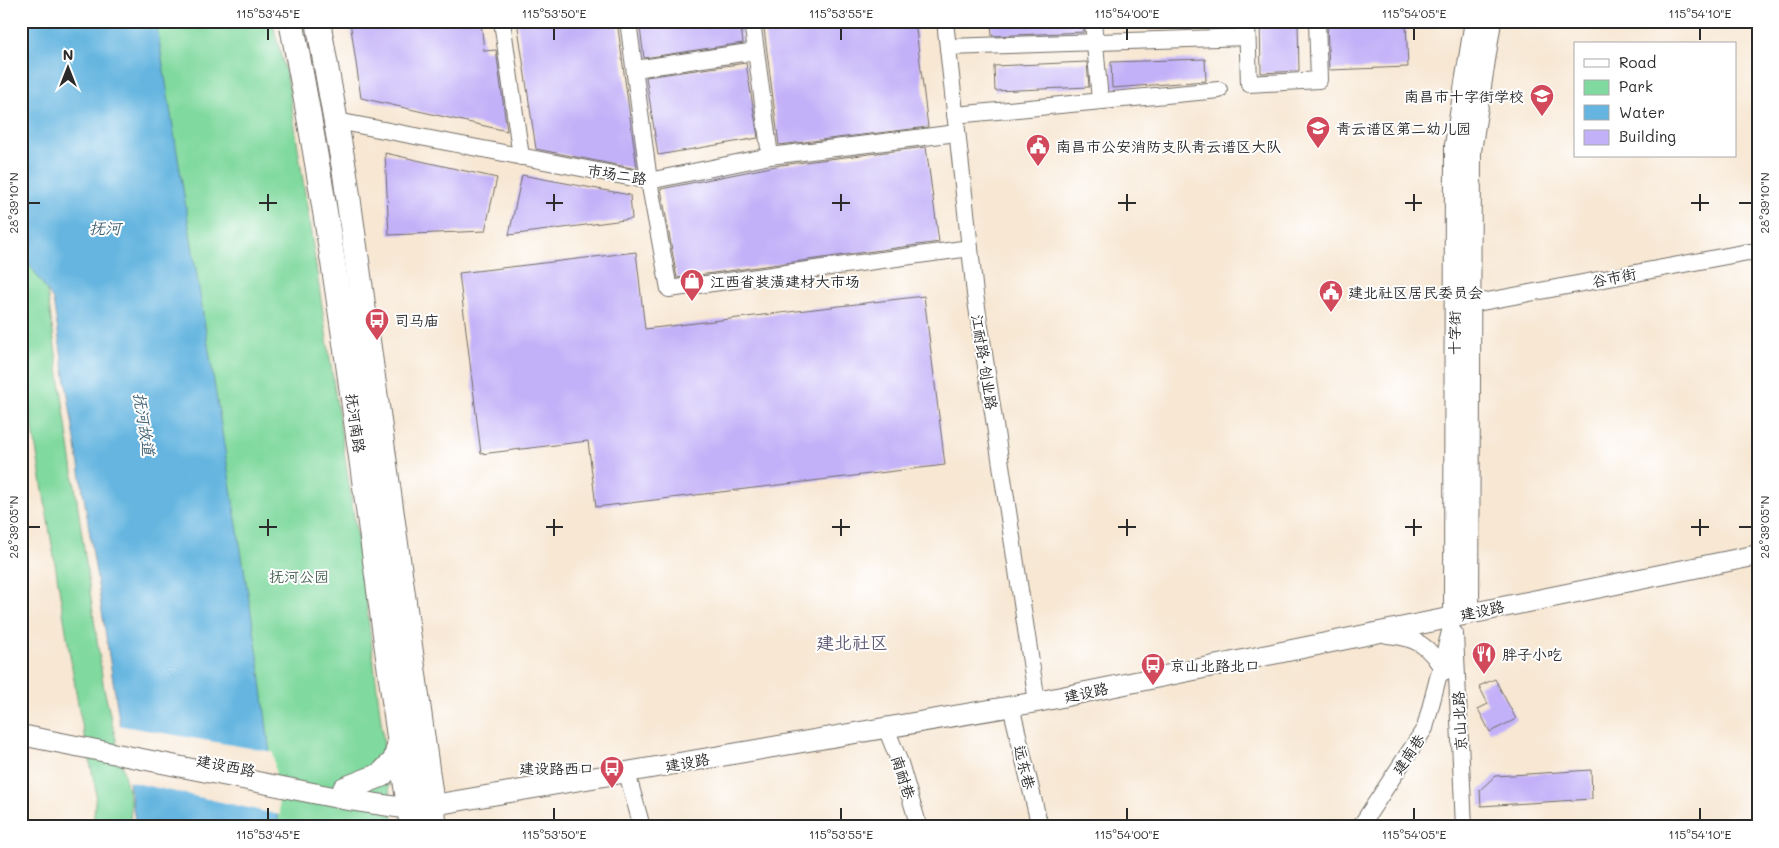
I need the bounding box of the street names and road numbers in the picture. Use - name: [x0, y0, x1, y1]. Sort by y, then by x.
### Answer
- street label: 市场二路: [586, 159, 648, 189]
- street label: 谷市街: [1590, 263, 1638, 291]
- street label: 十字街: [1444, 310, 1464, 356]
- street label: 江耐路·创业路: [968, 313, 1002, 411]
- street label: 抚河南路: [342, 392, 370, 454]
- street label: 建设路: [1458, 596, 1506, 624]
- street label: 建设路: [1062, 678, 1110, 706]
- street label: 京山北路: [1447, 691, 1471, 751]
- street label: 建南巷: [1387, 730, 1429, 778]
- street label: 远东巷: [1010, 743, 1040, 791]
- street label: 建设路: [663, 748, 711, 776]
- street label: 建设西路: [195, 749, 257, 781]
- street label: 南耐巷: [888, 753, 920, 801]

